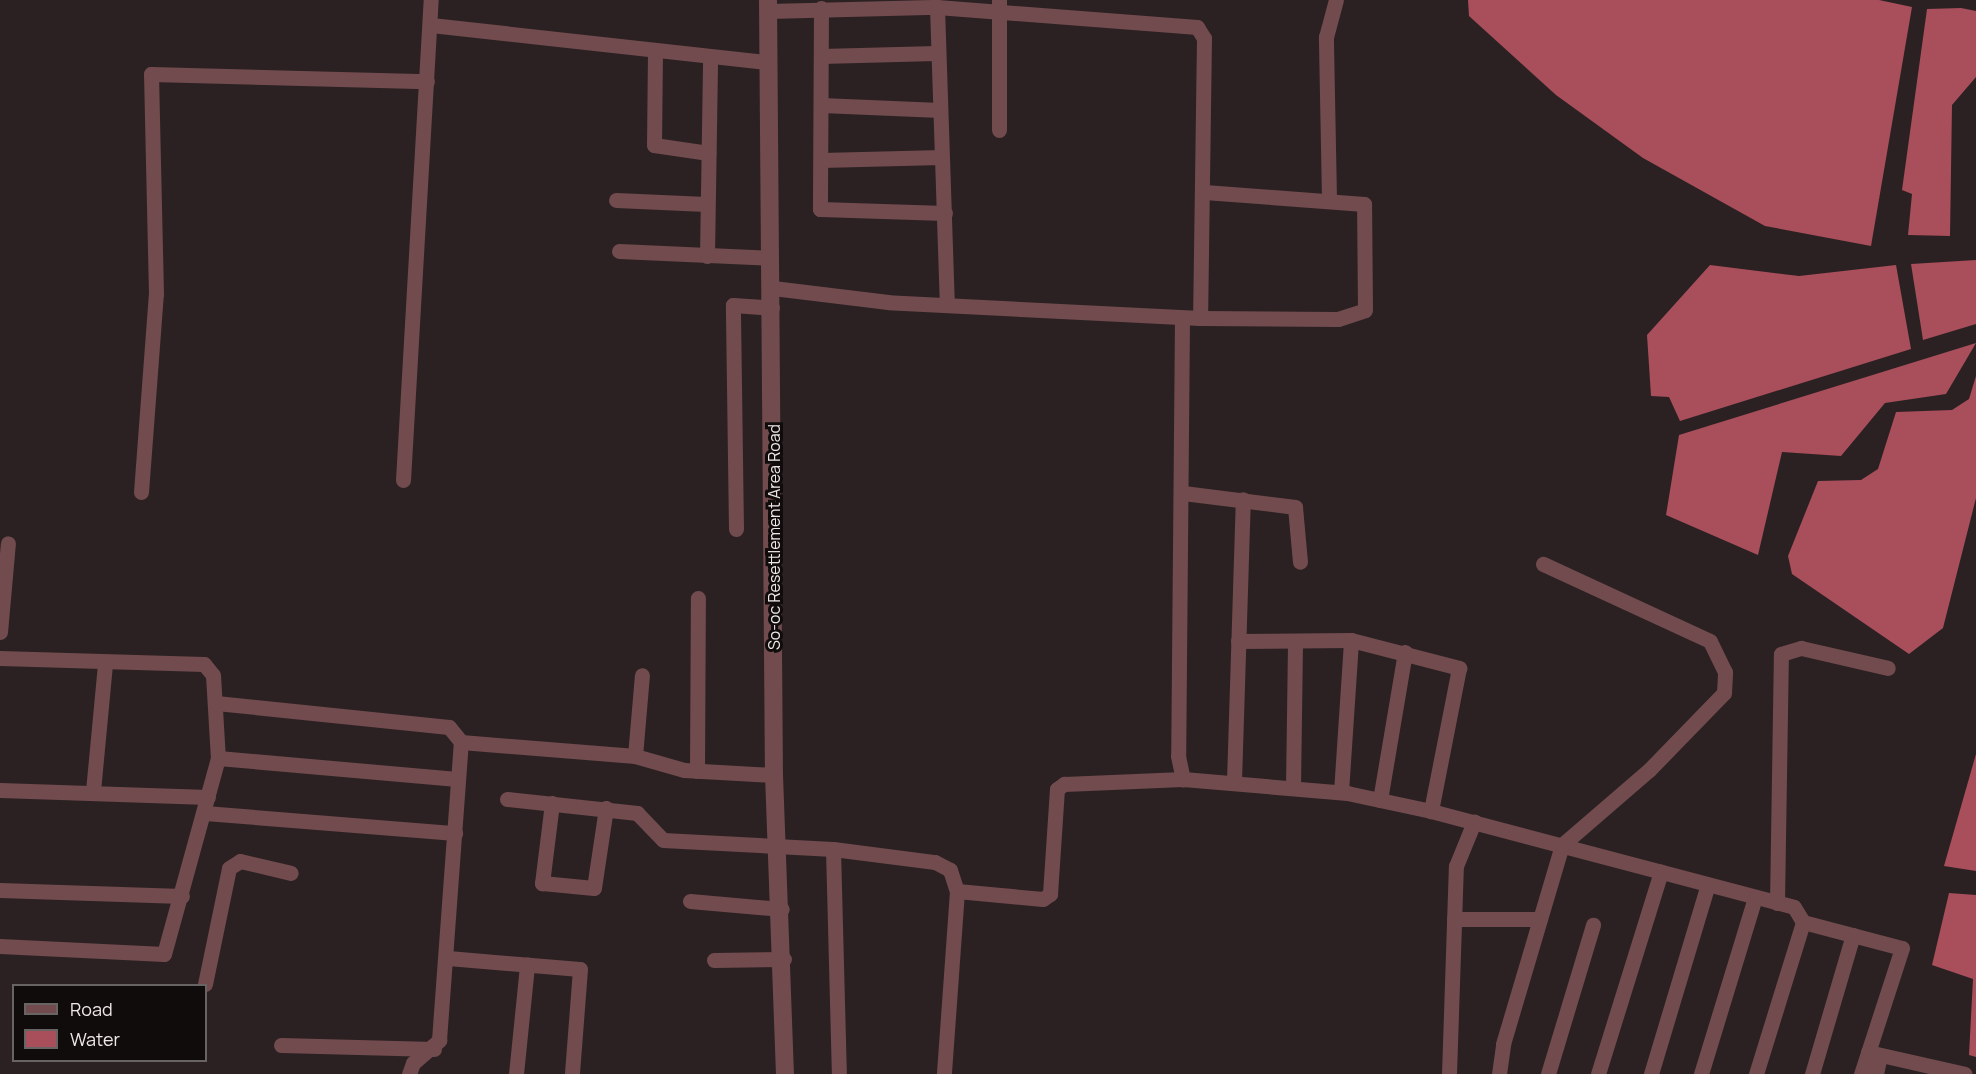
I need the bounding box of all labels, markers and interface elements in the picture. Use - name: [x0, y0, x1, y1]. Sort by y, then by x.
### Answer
- street label: So-oc Resettlement Area Road: [764, 424, 784, 650]
- legend: [12, 984, 207, 1062]
- text: Road: [70, 997, 113, 1021]
- text: Water: [70, 1027, 120, 1051]

